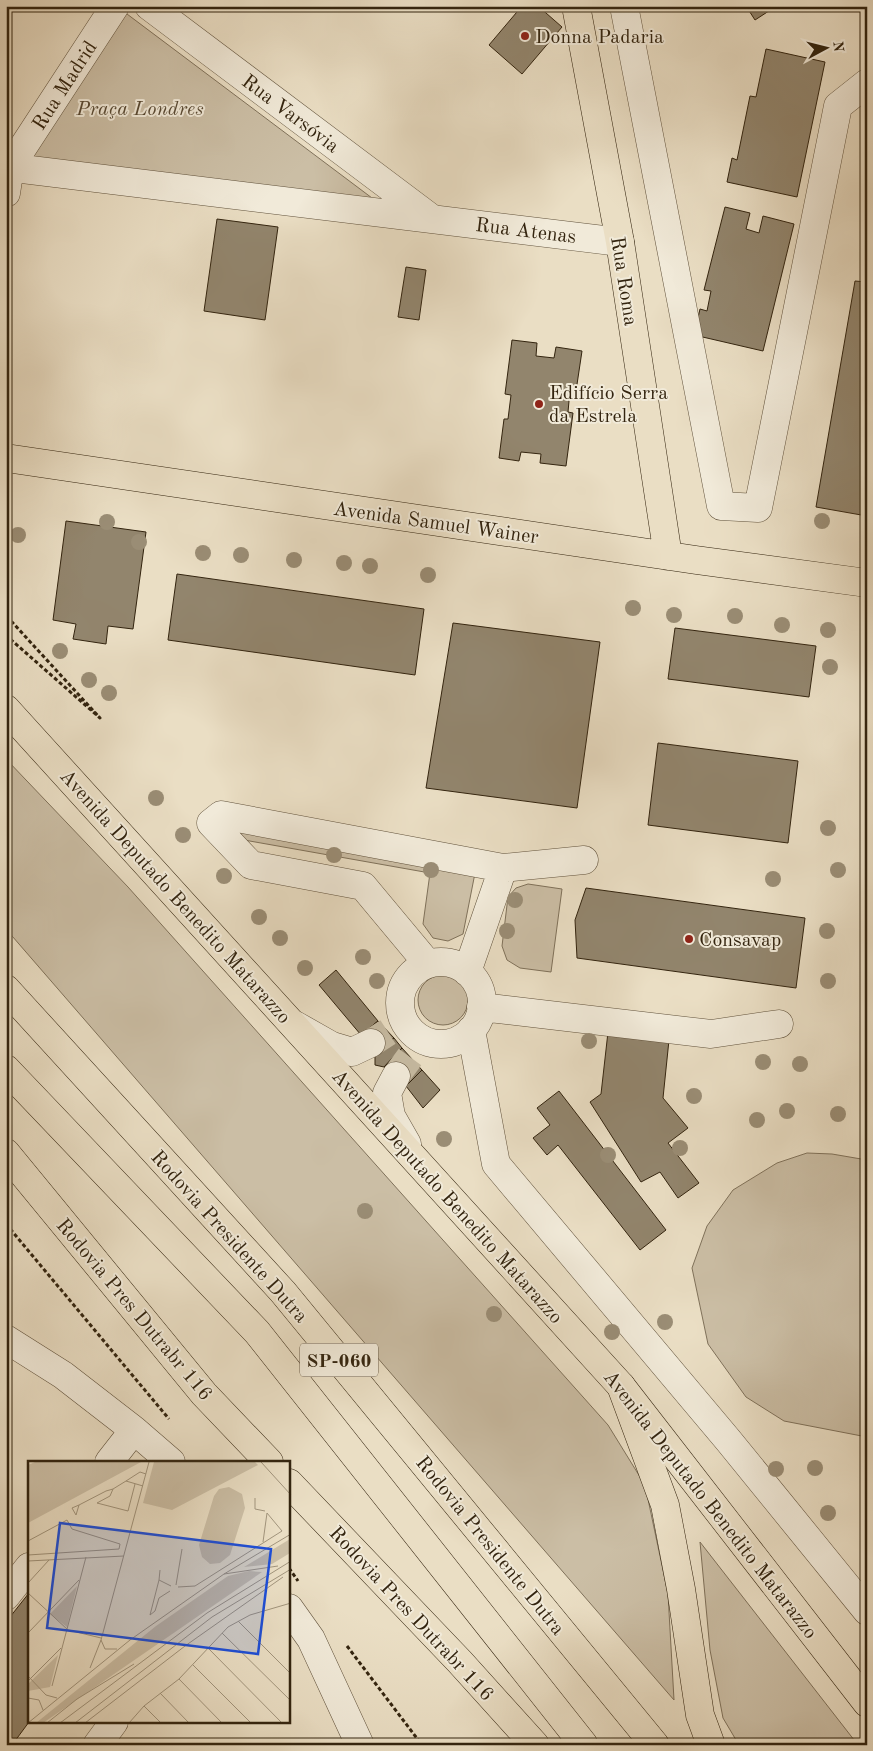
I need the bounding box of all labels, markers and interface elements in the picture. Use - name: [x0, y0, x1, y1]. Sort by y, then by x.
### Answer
- north arrow: [800, 22, 850, 72]
- place label: Donna Padaria: [535, 28, 664, 48]
- marker: Donna Padaria: [519, 30, 531, 42]
- street label: Rua Madrid: [30, 38, 102, 134]
- text: N: [830, 40, 846, 53]
- street label: Rua Varsóvia: [237, 72, 342, 158]
- park label: Praça Londres: [75, 100, 204, 120]
- street label: Rua Atenas: [474, 216, 577, 248]
- street label: Rua Roma: [606, 235, 640, 328]
- place label: Edifício Serra da Estrela: [549, 384, 668, 427]
- marker: Edifício Serra da Estrela: [533, 398, 545, 410]
- street label: Avenida Samuel Wainer: [332, 500, 540, 548]
- street label: Avenida Deputado Benedito Matarazzo: [55, 766, 294, 1028]
- place label: Consavap: [699, 931, 781, 951]
- marker: Consavap: [683, 933, 695, 945]
- street label: Avenida Deputado Benedito Matarazzo: [327, 1066, 566, 1328]
- street label: Rodovia Presidente Dutra: [146, 1147, 311, 1327]
- street label: Rodovia Pres Dutrabr 116: [52, 1215, 215, 1405]
- road number: SP-060: [300, 1344, 378, 1376]
- street label: Avenida Deputado Benedito Matarazzo: [599, 1367, 820, 1643]
- street label: Rodovia Presidente Dutra: [411, 1453, 568, 1640]
- inset map: [28, 1461, 290, 1724]
- street label: Rodovia Pres Dutrabr 116: [325, 1523, 497, 1706]

